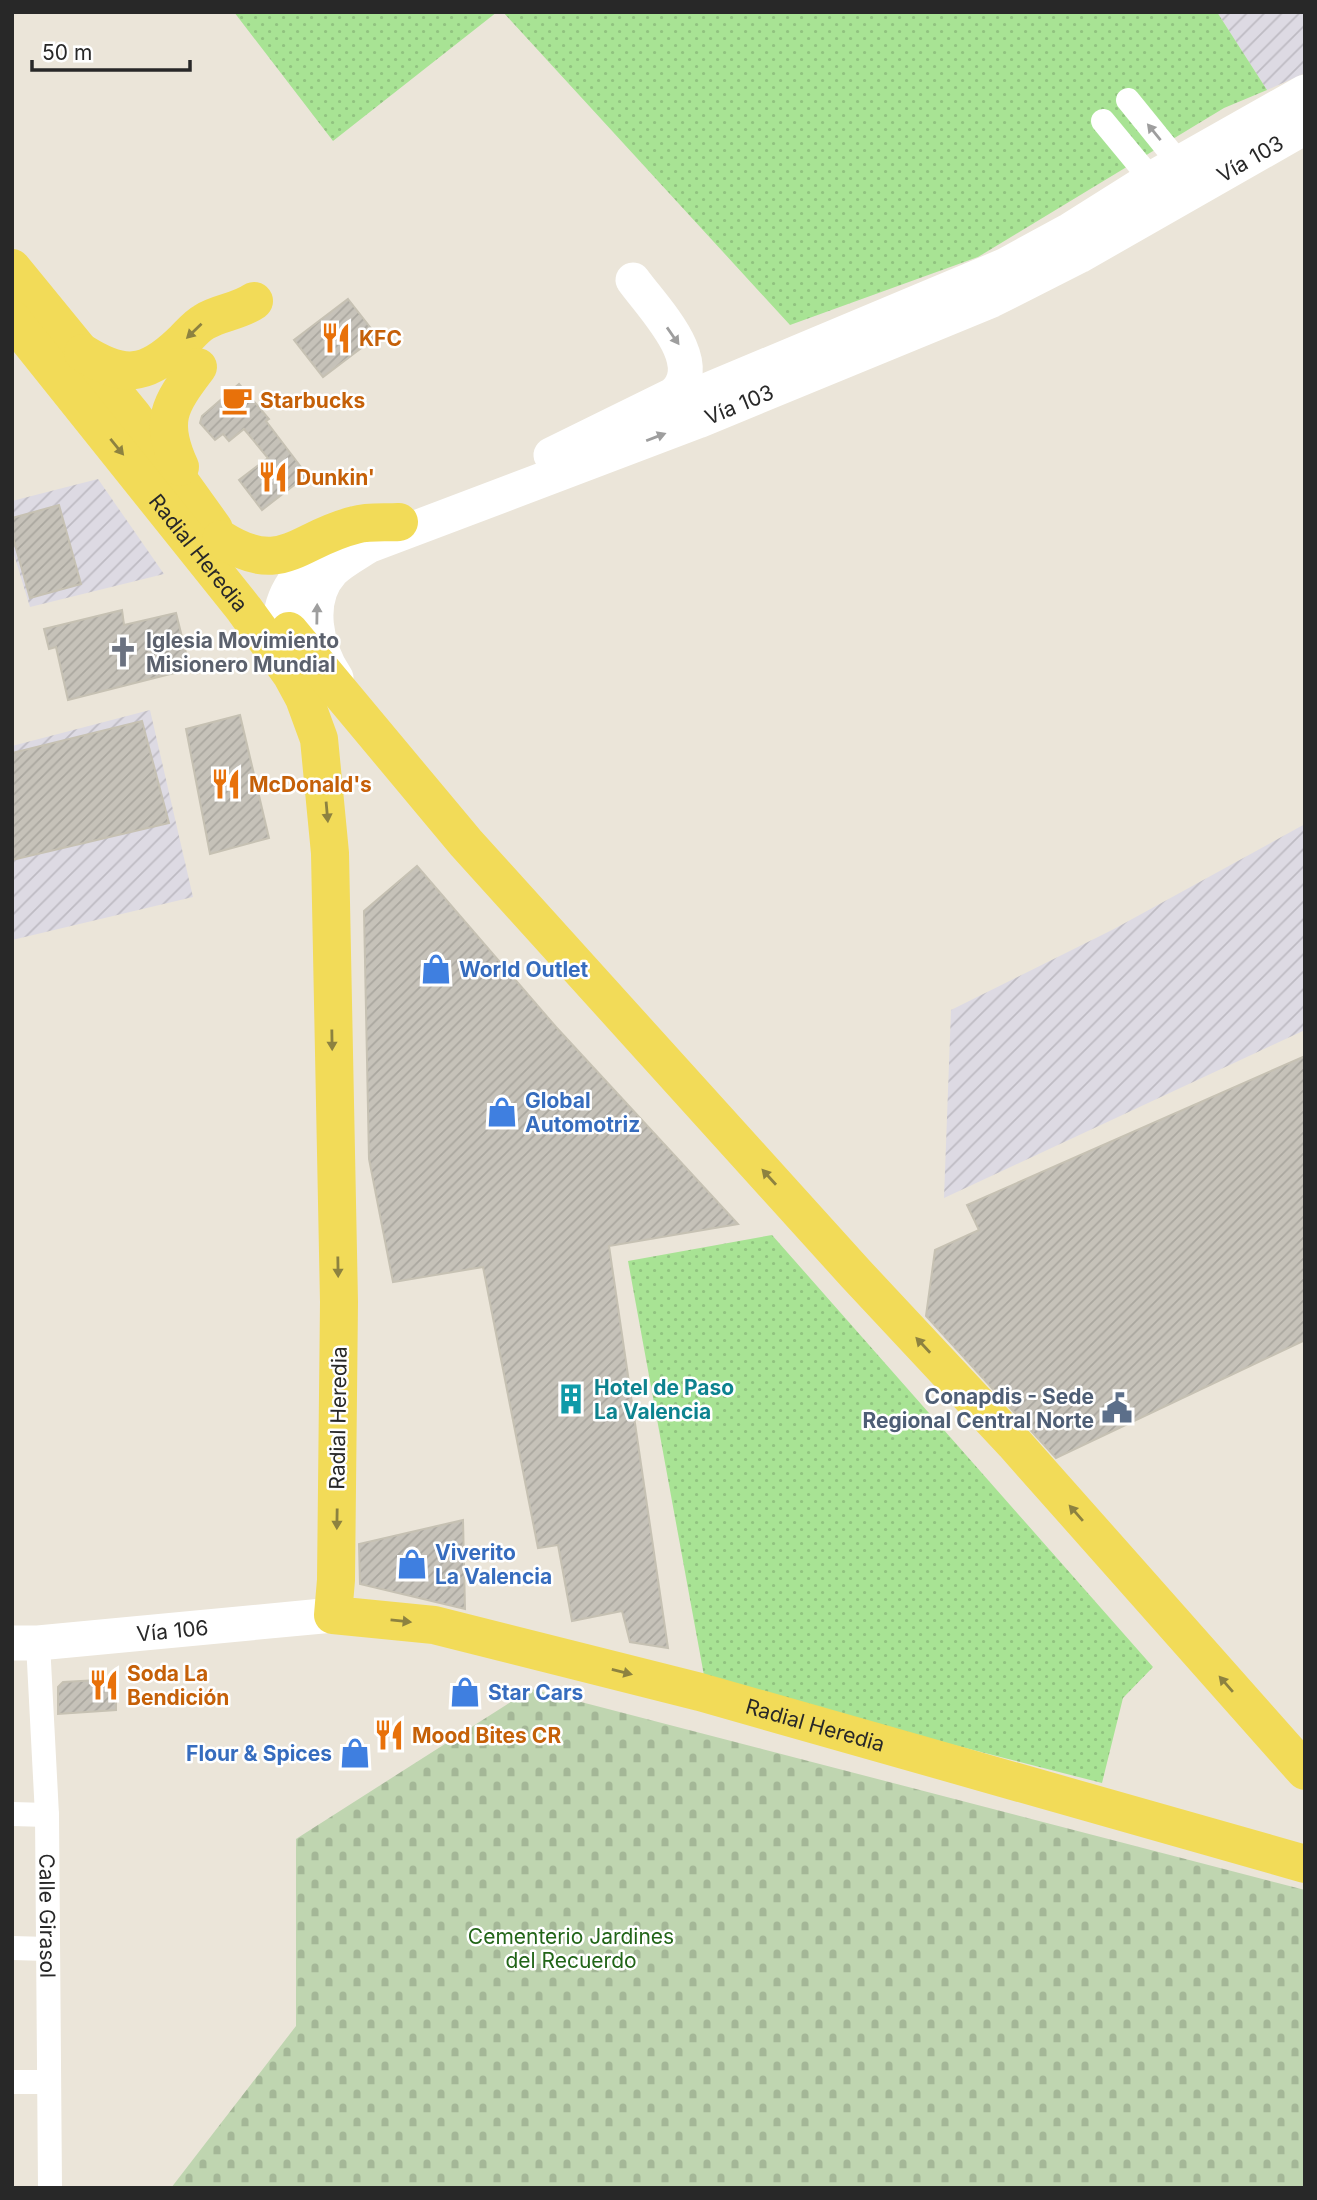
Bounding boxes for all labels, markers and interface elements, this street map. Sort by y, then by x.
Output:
scale bar [32,28,189,72]
text: 50 m [42,40,92,65]
one-way arrow [1146,123,1161,141]
street label: Vía 103 [1212,130,1287,187]
restaurant icon: KFC [319,321,353,355]
one-way arrow [186,322,203,338]
place label: KFC [359,326,402,351]
one-way arrow [666,327,680,345]
street label: Vía 103 [701,379,777,429]
cafe icon: Starbucks [220,383,254,417]
place label: Starbucks [260,388,365,413]
one-way arrow [646,431,667,442]
one-way arrow [110,438,125,456]
restaurant icon: Dunkin' [256,460,290,494]
place label: Dunkin' [296,465,375,490]
street label: Radial Heredia [144,489,253,616]
one-way arrow [311,603,323,625]
place label: Iglesia Movimiento Misionero Mundial [146,628,339,677]
church icon: Iglesia Movimiento Misionero Mundial [106,635,140,669]
restaurant icon: McDonald's [209,767,243,801]
place label: McDonald's [249,772,372,797]
one-way arrow [322,801,333,823]
shop icon: World Outlet [419,952,453,986]
place label: World Outlet [459,957,589,982]
one-way arrow [326,1029,338,1051]
place label: Global Automotriz [525,1088,640,1137]
shop icon: Global Automotriz [485,1095,519,1129]
one-way arrow [761,1169,777,1186]
one-way arrow [332,1256,343,1278]
one-way arrow [915,1337,931,1354]
street label: Radial Heredia [324,1346,352,1490]
place label: Hotel de Paso La Valencia [594,1375,734,1424]
building icon: Hotel de Paso La Valencia [554,1382,588,1416]
place label: Conapdis - Sede Regional Central Norte [862,1384,1094,1433]
public building icon: Conapdis - Sede Regional Central Norte [1100,1391,1134,1425]
one-way arrow [1068,1504,1084,1522]
one-way arrow [331,1508,343,1530]
place label: Viverito La Valencia [435,1540,552,1589]
shop icon: Viverito La Valencia [395,1547,429,1581]
street label: Vía 106 [135,1614,209,1646]
one-way arrow [390,1616,412,1627]
place label: Soda La Bendición [127,1661,229,1710]
one-way arrow [611,1667,633,1678]
restaurant icon: Soda La Bendición [87,1668,121,1702]
shop icon: Star Cars [448,1675,482,1709]
one-way arrow [1218,1675,1234,1693]
place label: Star Cars [488,1680,583,1705]
street label: Radial Heredia [743,1693,888,1756]
restaurant icon: Mood Bites CR [372,1718,406,1752]
place label: Mood Bites CR [412,1723,561,1748]
shop icon: Flour & Spices [338,1736,372,1770]
place label: Flour & Spices [186,1741,332,1766]
street label: Calle Girasol [35,1853,61,1978]
park label: Cementerio Jardines del Recuerdo [468,1924,674,1973]

